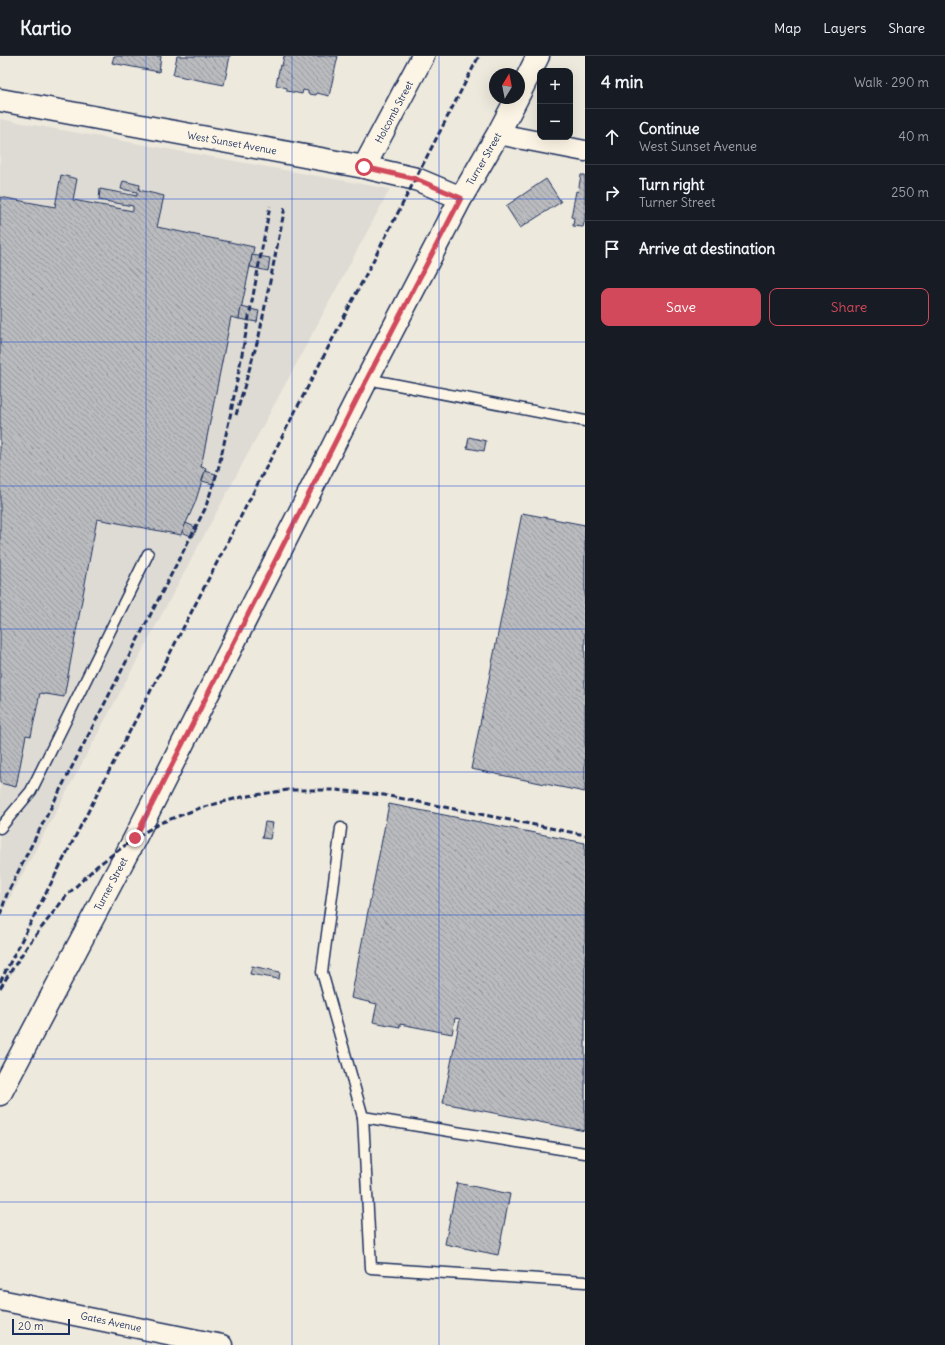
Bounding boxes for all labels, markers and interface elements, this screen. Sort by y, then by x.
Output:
text: Kartio [20,16,72,40]
text: Map [774,19,801,37]
text: Layers [823,19,866,37]
text: Share [888,19,925,37]
north arrow [489,68,525,104]
map controls [537,68,573,140]
button: + [537,68,573,104]
text: 4 min [601,71,643,93]
text: Walk · 290 m [854,74,929,91]
street label: Holcomb Street [372,78,416,146]
button: − [537,104,573,140]
text: Continue [639,119,700,138]
icon: ahead [601,126,623,148]
text: 40 m [898,128,929,145]
street label: West Sunset Avenue [186,129,278,157]
street label: Turner Street [464,130,505,188]
text: West Sunset Avenue [639,138,757,155]
route start [355,158,373,176]
text: Turn right [639,175,704,194]
icon: right [601,182,623,204]
text: 250 m [891,184,929,201]
text: Turner Street [639,194,715,211]
icon: arrive [601,238,623,260]
text: Arrive at destination [639,239,775,258]
button: Save [601,288,761,326]
button: Share [769,288,929,326]
route end [126,829,144,847]
street label: Turner Street [91,854,131,913]
street label: Gates Avenue [79,1309,143,1335]
scale bar [12,1317,70,1336]
text: 20 m [18,1319,44,1333]

